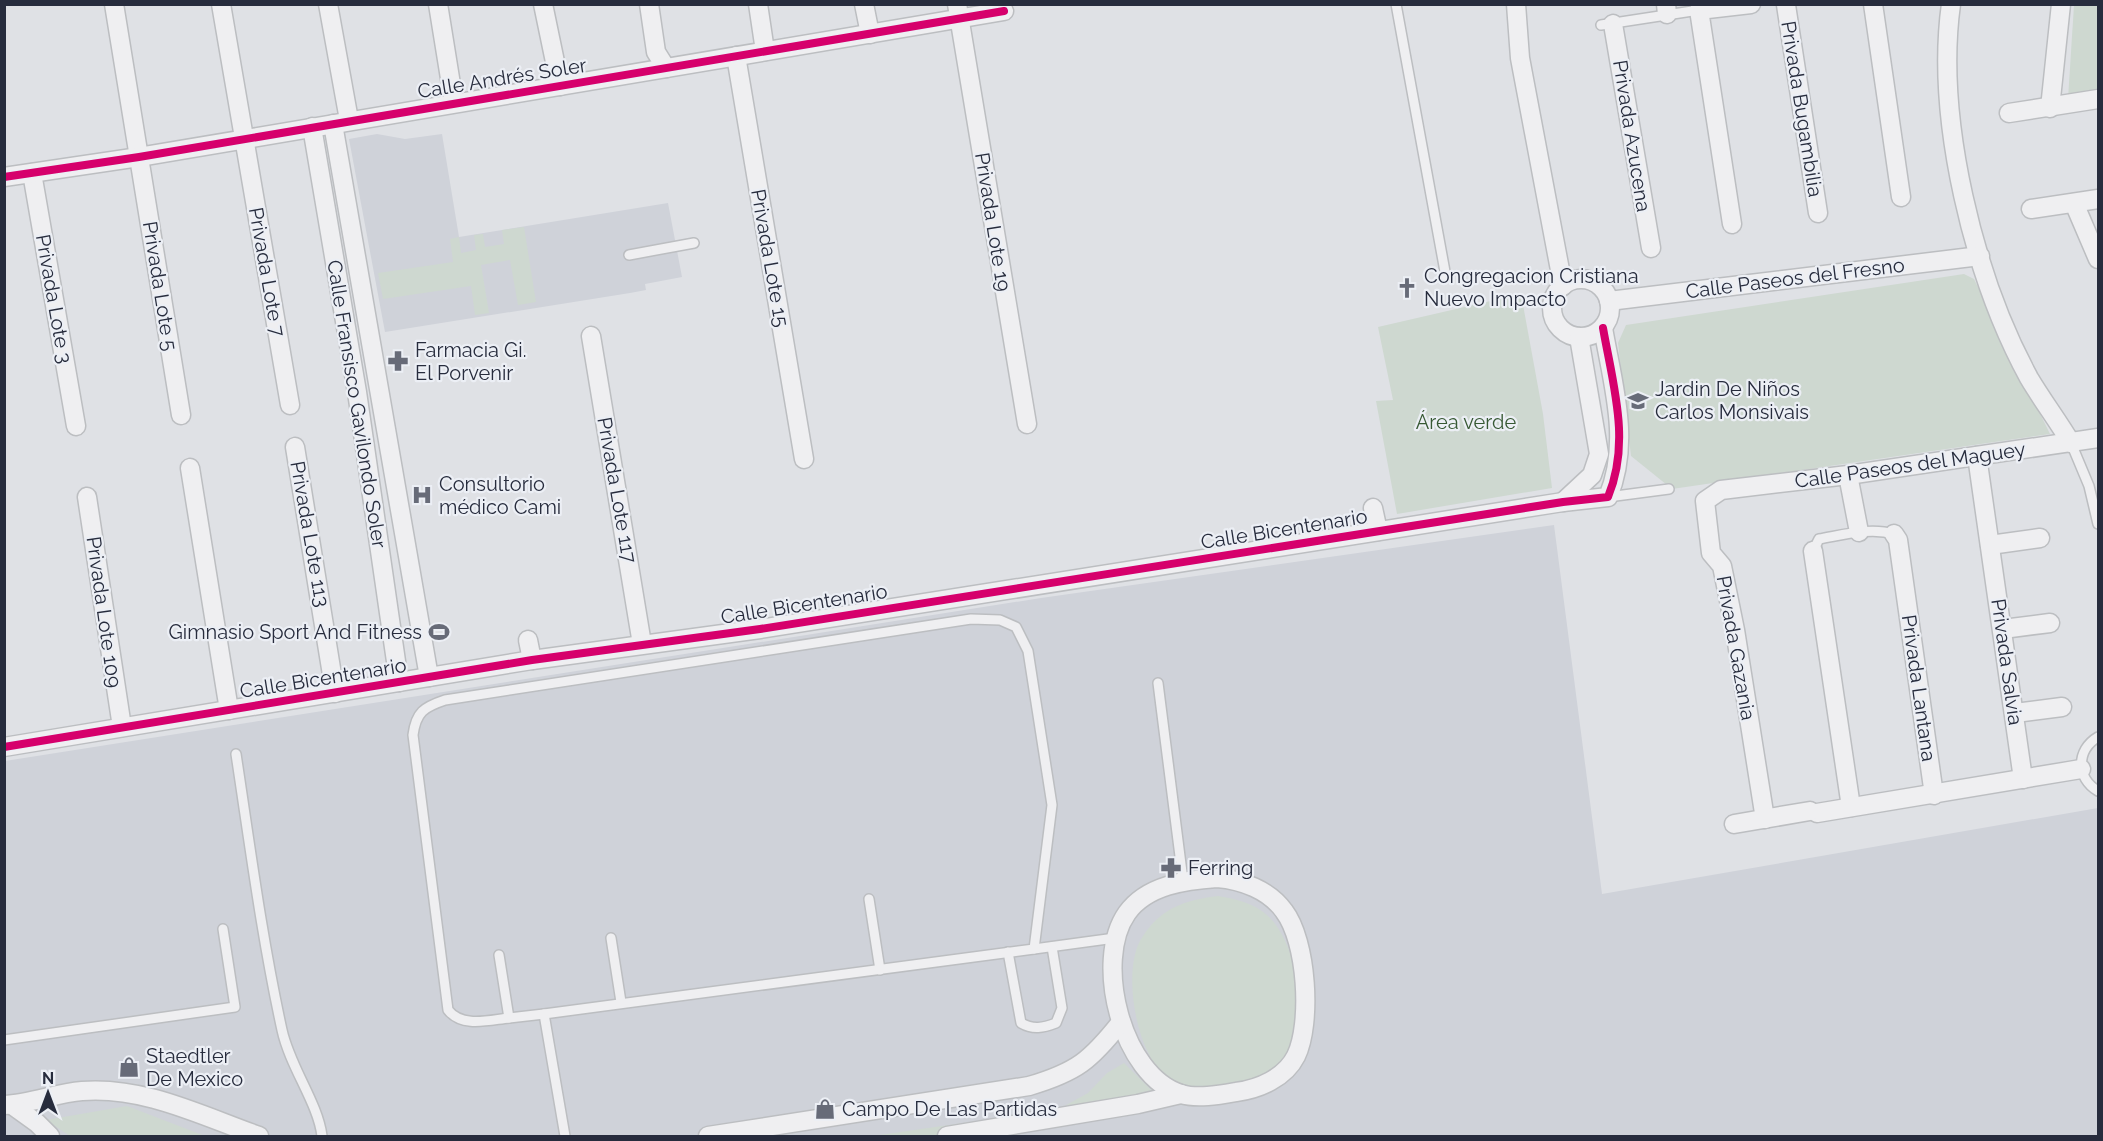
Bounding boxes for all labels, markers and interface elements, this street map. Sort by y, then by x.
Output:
street label: Privada Bugambilia [1776,19,1828,199]
street label: Calle Andrés Soler [416,53,588,103]
street label: Privada Azucena [1608,58,1656,214]
street label: Privada Lote 19 [970,151,1016,293]
street label: Privada Lote 15 [746,187,794,329]
street label: Privada Lote 7 [244,206,290,339]
street label: Privada Lote 5 [138,219,182,353]
street label: Privada Lote 3 [31,233,77,365]
street label: Calle Paseos del Fresno [1684,253,1906,303]
street label: Calle Fransisco Gavilondo Soler [322,258,392,550]
place label: Congregacion Cristiana Nuevo Impacto [1424,264,1639,311]
church icon: Congregacion Cristiana Nuevo Impacto [1395,276,1419,300]
place label: Farmacia Gi. El Porvenir [415,338,526,385]
pharmacy icon: Farmacia Gi. El Porvenir [386,349,410,373]
place label: Jardin De Niños Carlos Monsivais [1655,377,1809,424]
school or university icon: Jardin De Niños Carlos Monsivais [1626,389,1650,413]
park label: Área verde [1416,410,1516,434]
street label: Privada Lote 117 [592,415,642,565]
street label: Calle Paseos del Maguey [1793,437,2027,493]
street label: Privada Lote 113 [285,459,335,609]
place label: Consultorio médico Cami [439,472,561,519]
hospital icon: Consultorio médico Cami [410,483,434,507]
street label: Calle Bicentenario [1199,504,1369,554]
street label: Privada Lote 109 [81,535,127,689]
street label: Privada Gazania [1711,574,1761,722]
street label: Calle Bicentenario [719,579,889,629]
street label: Privada Salvia [1986,597,2028,727]
street label: Privada Lantana [1897,613,1941,763]
place label: Gimnasio Sport And Fitness [169,620,422,644]
sports icon: Gimnasio Sport And Fitness [427,620,451,644]
street label: Calle Bicentenario [238,653,408,703]
pharmacy icon: Ferring [1159,856,1183,880]
place label: Ferring [1188,856,1253,880]
place label: Staedtler De Mexico [146,1044,243,1091]
shop icon: Staedtler De Mexico [117,1055,141,1079]
north arrow [18,1063,78,1123]
text: N [42,1069,54,1088]
shop icon: Campo De Las Partidas [813,1097,837,1121]
place label: Campo De Las Partidas [842,1097,1057,1121]

